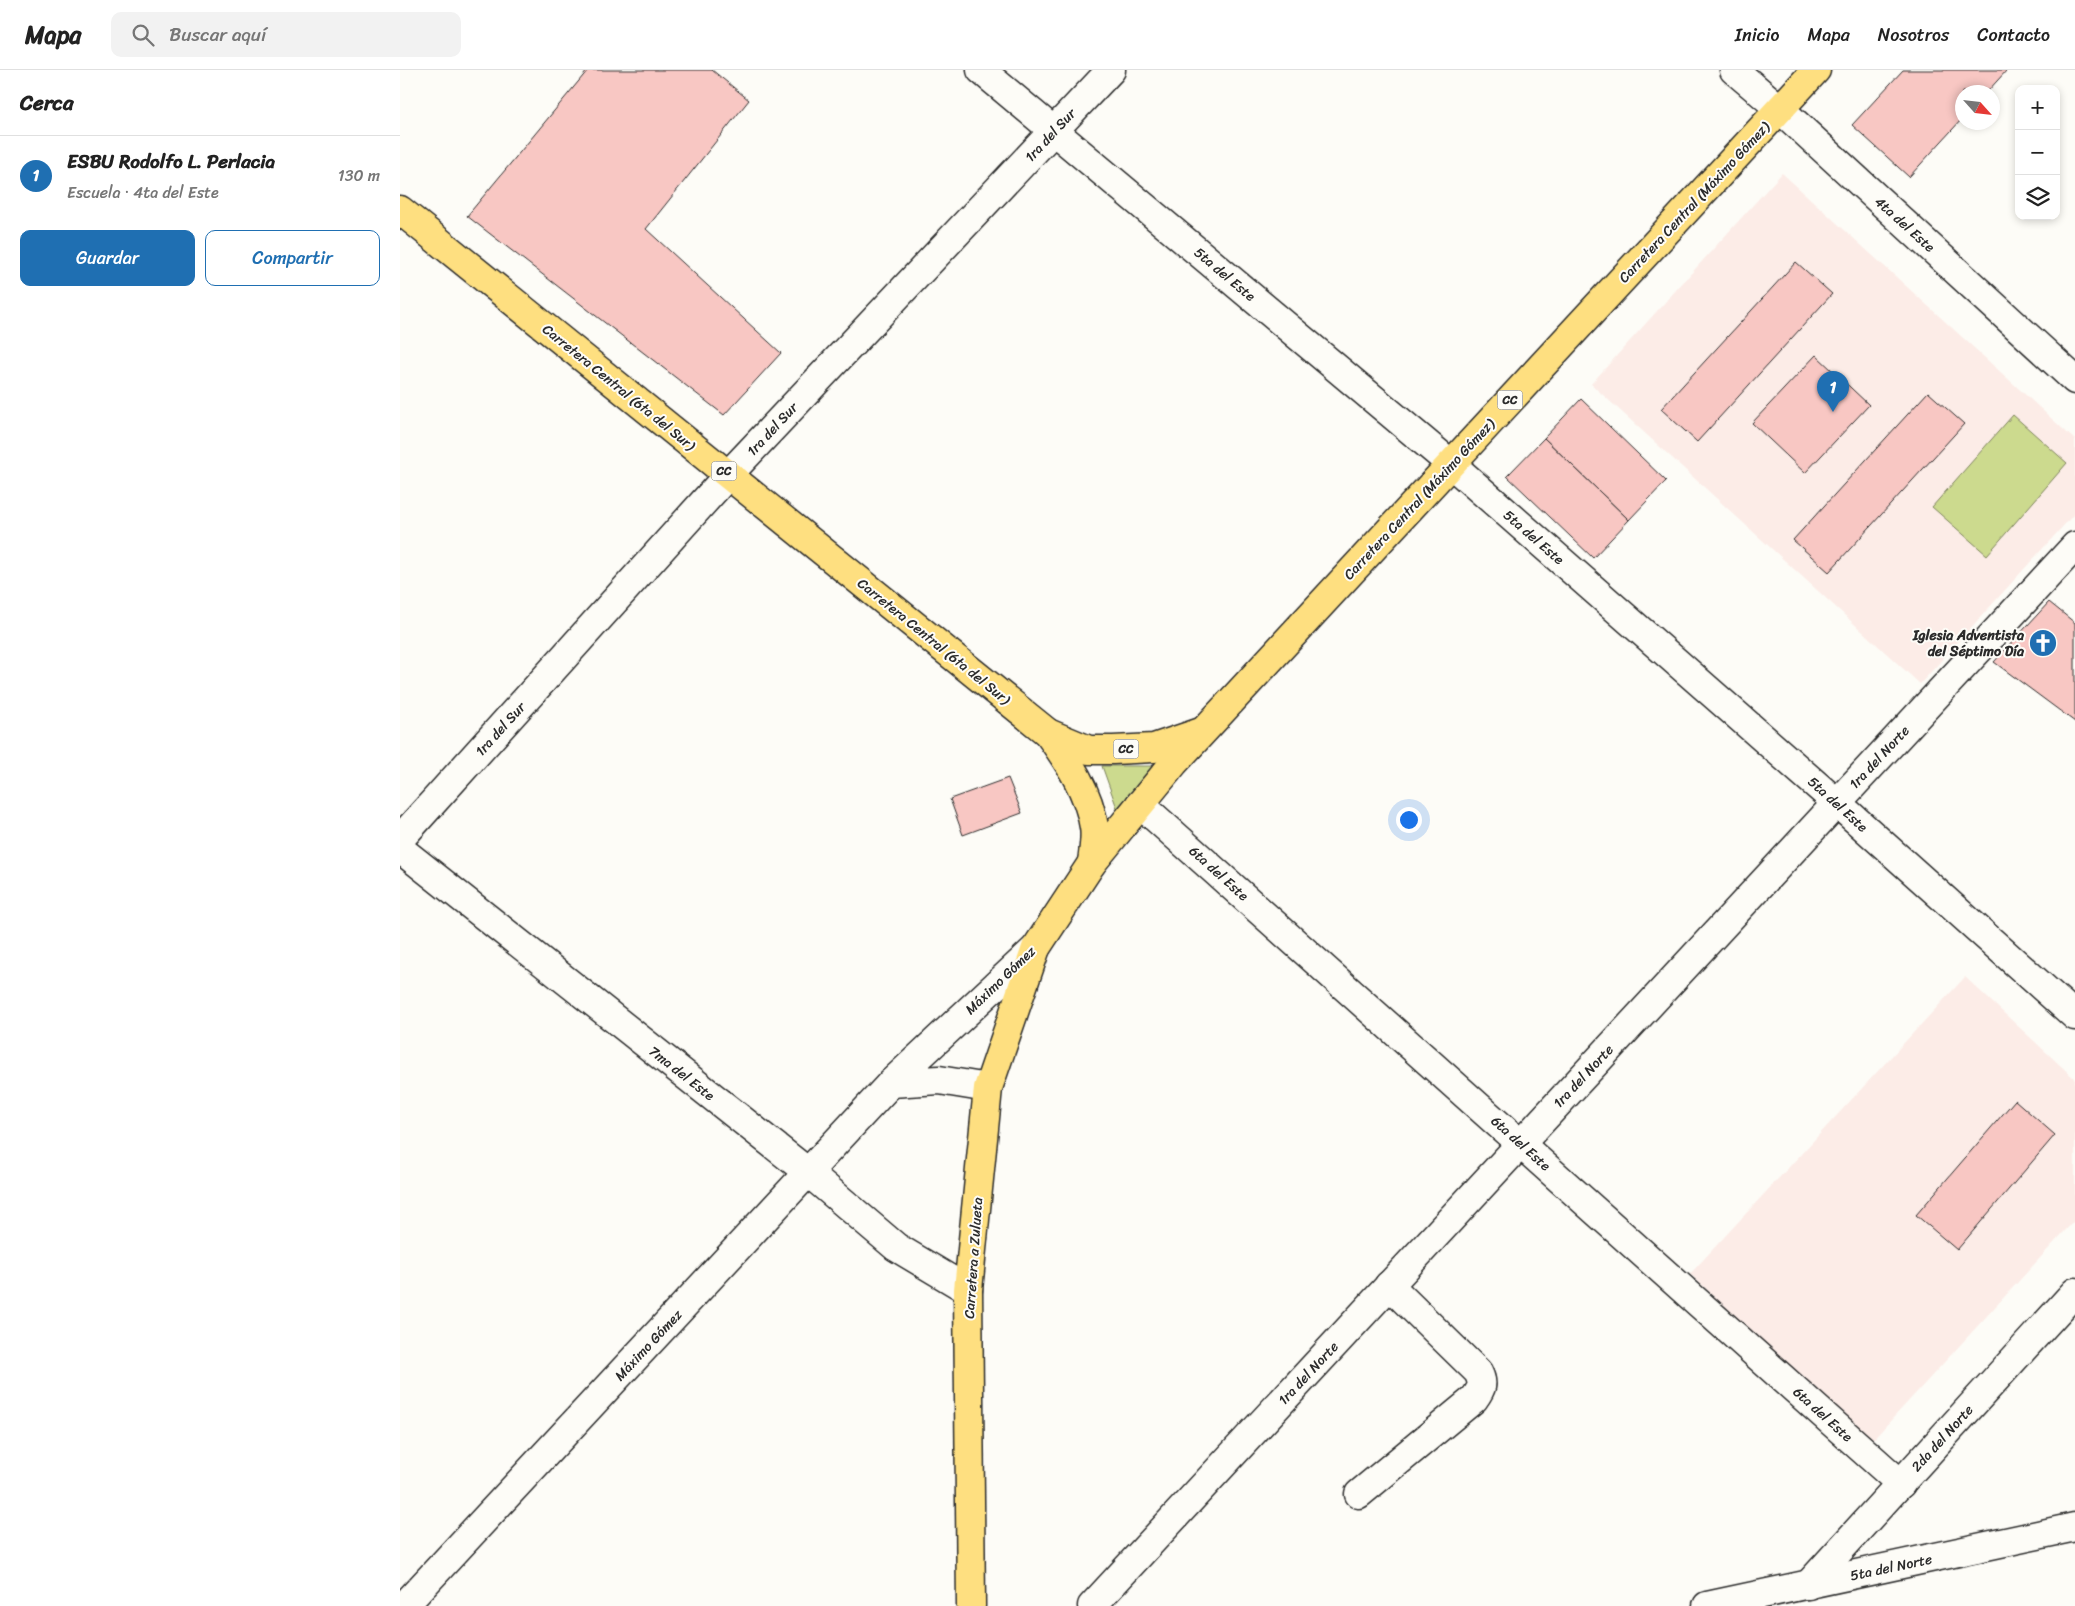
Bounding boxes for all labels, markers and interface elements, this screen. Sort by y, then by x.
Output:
search box [111,12,461,57]
text: Mapa [25,14,81,56]
text: Buscar aquí [169,18,266,51]
text: Inicio [1735,19,1780,51]
text: Mapa [1808,19,1850,51]
text: Nosotros [1878,19,1949,51]
text: Contacto [1977,19,2050,51]
icon: search [129,21,157,49]
text: Cerca [20,84,74,122]
north arrow [1955,85,2000,130]
map controls [2015,85,2060,220]
button: + [2015,85,2060,130]
street label: 1ra del Sur [1018,102,1083,168]
street label: Carretera Central (Máximo Gómez) [1612,115,1777,289]
button: − [2015,130,2060,175]
text: ESBU Rodolfo L. Perlacia [67,145,275,178]
text: 1 [33,161,39,190]
text: 130 m [338,161,380,190]
button: layers [2015,175,2060,220]
text: Escuela · 4ta del Este [67,178,219,207]
street label: 4ta del Este [1868,190,1941,259]
button: Guardar [20,230,195,286]
button: Compartir [205,230,380,286]
street label: 5ta del Este [1188,241,1261,308]
street label: Carretera Central (6ta del Sur) [537,318,702,458]
pin: 1 [1817,371,1849,412]
road number: CC [1498,390,1522,410]
street label: 1ra del Sur [740,396,805,462]
street label: Carretera Central (Máximo Gómez) [1337,412,1502,586]
road number: CC [712,462,736,481]
street label: 5ta del Este [1497,503,1570,571]
street label: Carretera Central (6ta del Sur) [852,572,1017,712]
place label: Iglesia Adventista del Séptimo Día [1912,623,2025,664]
church icon: Iglesia Adventista del Séptimo Día [2028,628,2058,658]
street label: 1ra del Sur [469,695,533,762]
street label: 1ra del Norte [1843,719,1916,795]
road number: CC [1114,740,1138,759]
street label: 5ta del Este [1802,770,1874,839]
your location [1396,807,1422,833]
street label: 6ta del Este [1183,839,1255,908]
street label: Máximo Gómez [959,940,1042,1021]
street label: 1ra del Norte [1547,1038,1620,1114]
street label: 7ma del Este [643,1039,721,1108]
street label: 6ta del Este [1485,1109,1557,1178]
street label: Carretera a Zulueta [957,1197,990,1320]
street label: Máximo Gómez [608,1303,689,1387]
street label: 1ra del Norte [1272,1335,1345,1411]
street label: 6ta del Este [1787,1380,1859,1449]
street label: 2da del Norte [1905,1399,1980,1478]
street label: 5ta del Norte [1848,1547,1934,1588]

